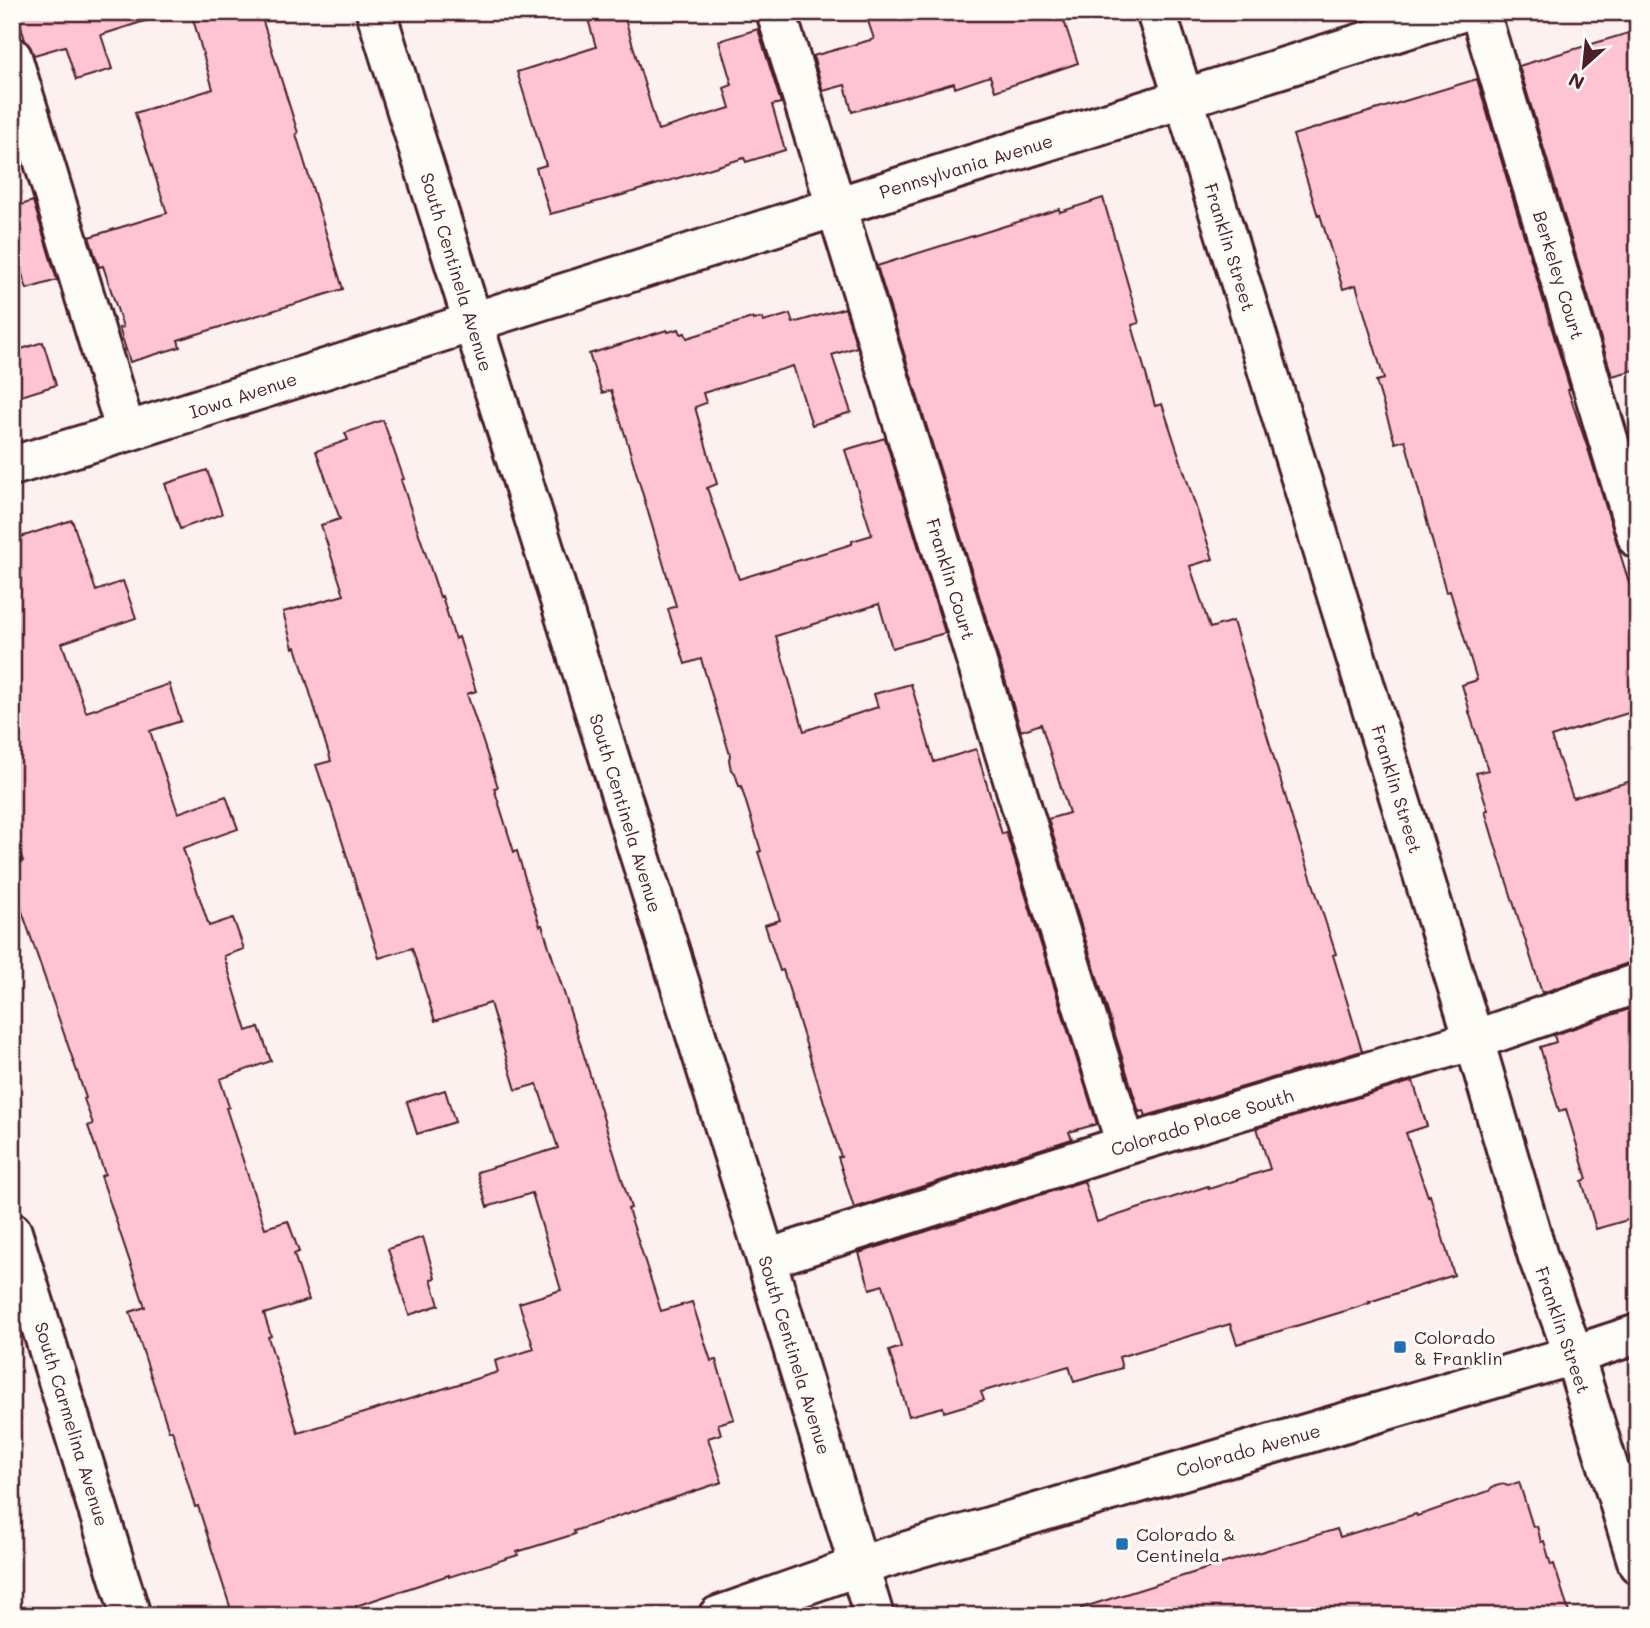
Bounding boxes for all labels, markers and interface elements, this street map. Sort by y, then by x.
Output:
north arrow [1548,32,1618,102]
text: N [1564,67,1588,96]
street label: Pennsylvania Avenue [876,128,1056,204]
street label: South Centinela Avenue [415,170,499,374]
street label: Franklin Street [1199,180,1261,314]
street label: Berkeley Court [1528,208,1590,342]
street label: Iowa Avenue [186,366,300,424]
street label: Franklin Court [921,515,981,643]
street label: South Centinela Avenue [584,711,668,915]
street label: Franklin Street [1366,722,1428,856]
street label: Colorado Place South [1108,1083,1296,1161]
street label: South Centinela Avenue [753,1253,837,1457]
street label: Franklin Street [1530,1263,1596,1397]
street label: South Carmelina Avenue [29,1319,115,1529]
place label: Colorado & Franklin [1414,1325,1503,1370]
marker: Colorado & Franklin [1392,1339,1408,1355]
street label: Colorado Avenue [1173,1418,1323,1482]
place label: Colorado & Centinela [1136,1522,1236,1567]
marker: Colorado & Centinela [1114,1536,1130,1552]

